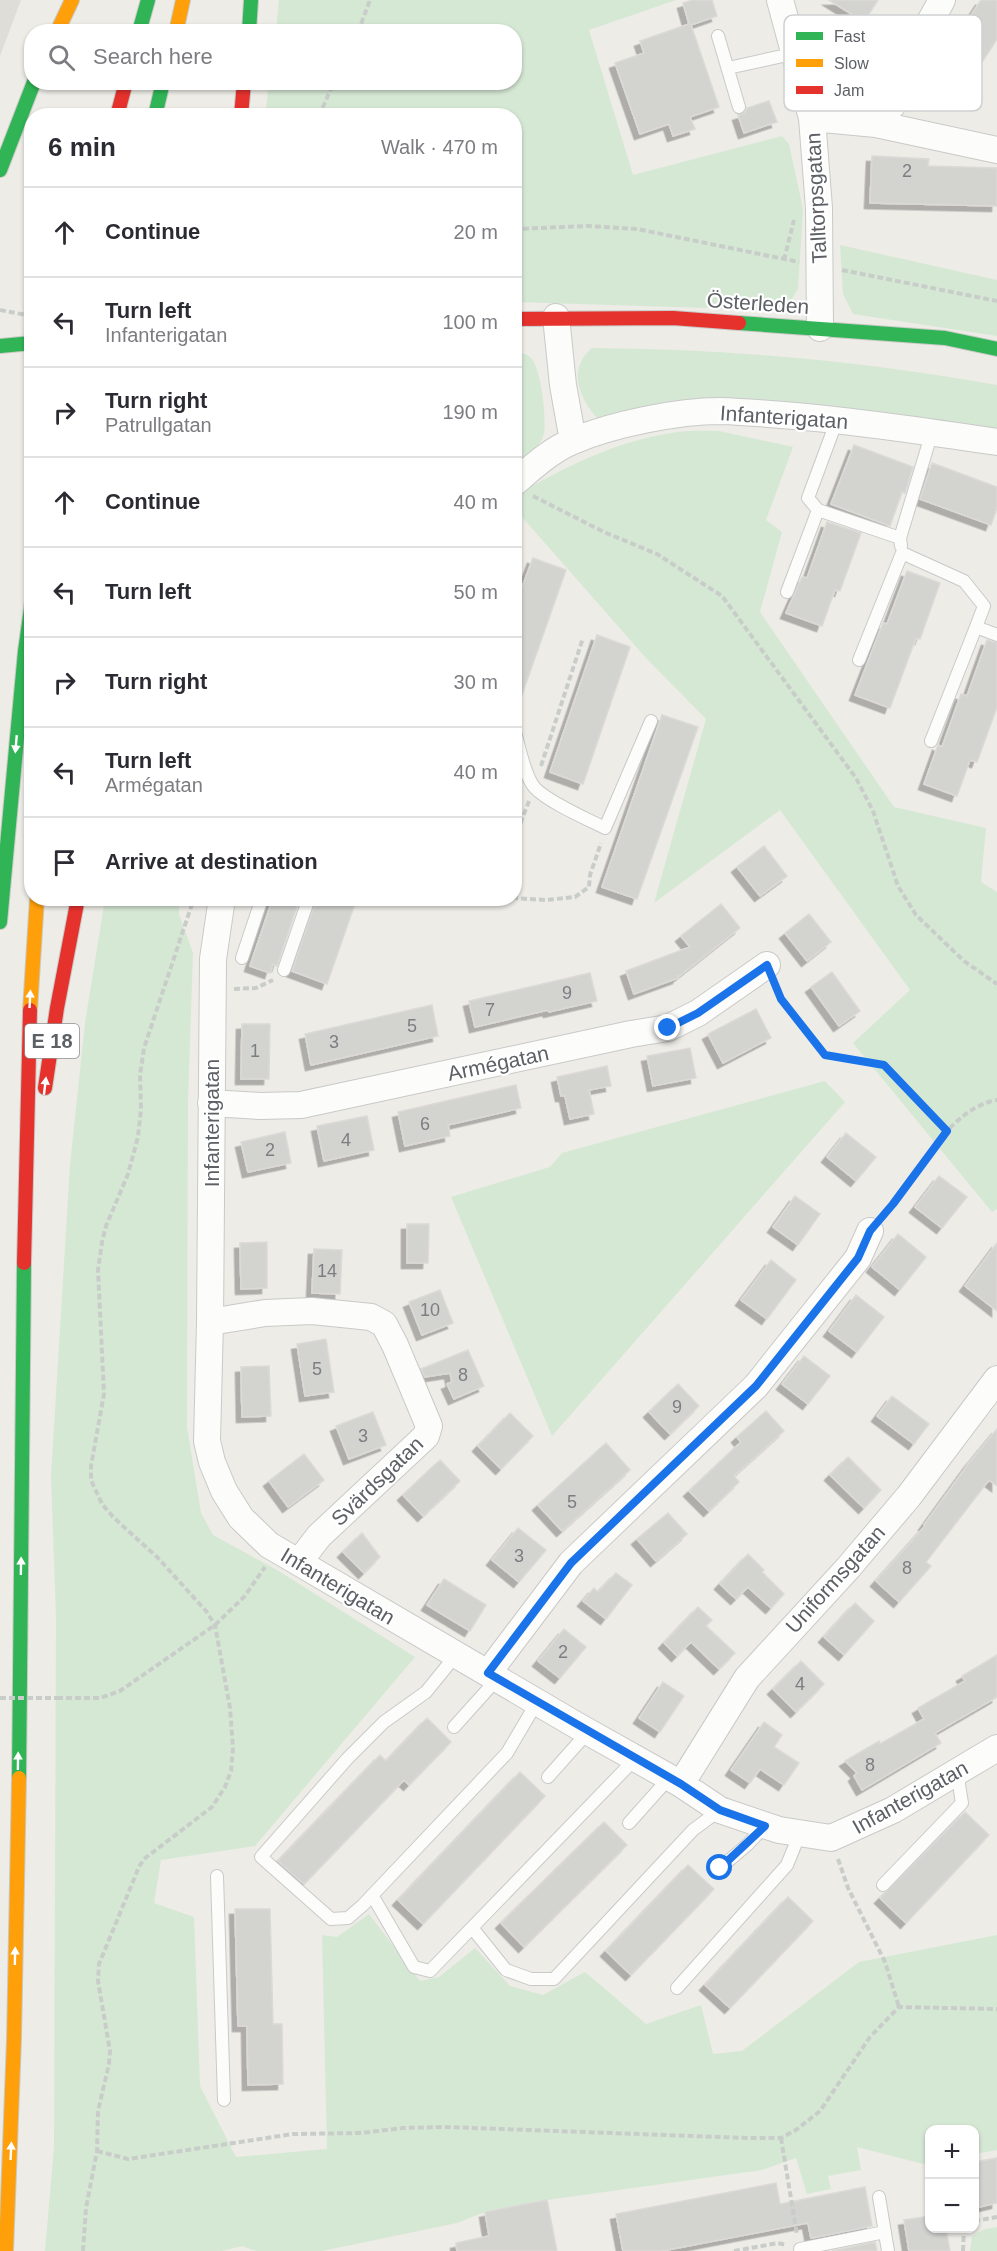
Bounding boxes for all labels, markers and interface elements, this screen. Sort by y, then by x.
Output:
legend [784,15,982,111]
search box [24,24,522,90]
text: Fast [834,28,866,45]
icon: search [45,41,78,74]
text: Search here [93,44,213,69]
text: Slow [834,55,869,72]
text: Jam [834,82,864,99]
text: 6 min [48,132,116,162]
street label: Talltorpsgatan [801,132,831,264]
text: Walk · 470 m [381,136,498,158]
house number: 2 [902,161,912,181]
icon: ahead [48,216,81,249]
text: Continue [105,219,200,244]
text: 20 m [454,221,498,243]
street label: Österleden [706,288,810,318]
text: Turn left [105,298,191,323]
icon: left [48,306,81,339]
text: 100 m [442,311,498,333]
text: Infanterigatan [105,324,227,346]
text: Turn right [105,388,207,413]
icon: right [48,396,81,429]
text: 190 m [442,401,498,423]
street label: Infanterigatan [719,401,849,433]
text: Patrullgatan [105,414,212,436]
icon: ahead [48,486,81,519]
text: Continue [105,489,200,514]
text: 40 m [454,491,498,513]
icon: left [48,576,81,609]
text: Turn left [105,579,191,604]
text: 50 m [454,581,498,603]
icon: right [48,666,81,699]
text: Turn right [105,669,207,694]
text: 30 m [454,671,498,693]
one-way arrow [11,734,21,753]
text: Turn left [105,748,191,773]
icon: left [48,756,81,789]
text: 40 m [454,761,498,783]
text: Armégatan [105,774,203,796]
icon: arrive [48,846,81,879]
text: Arrive at destination [105,849,318,874]
house number: 9 [562,983,572,1003]
one-way arrow [25,989,34,1008]
house number: 7 [485,1000,495,1020]
route end [654,1014,680,1040]
house number: 5 [407,1016,417,1036]
road number: E 18 [25,1024,79,1058]
house number: 3 [329,1032,339,1052]
house number: 1 [250,1041,260,1061]
street label: Armégatan [445,1041,551,1085]
street label: Infanterigatan [200,1059,223,1187]
one-way arrow [41,1076,50,1095]
house number: 6 [420,1114,430,1134]
house number: 4 [341,1130,351,1150]
house number: 2 [265,1140,275,1160]
house number: 14 [317,1261,337,1281]
house number: 10 [420,1300,440,1320]
house number: 5 [312,1359,322,1379]
house number: 8 [458,1365,468,1385]
house number: 9 [672,1397,682,1417]
house number: 3 [358,1426,368,1446]
street label: Svärdsgatan [327,1432,427,1530]
house number: 5 [567,1492,577,1512]
street label: Uniformsgatan [781,1521,889,1637]
street label: Infanterigatan [277,1543,399,1629]
house number: 3 [514,1546,524,1566]
one-way arrow [16,1556,26,1575]
house number: 8 [902,1558,912,1578]
house number: 2 [558,1642,568,1662]
house number: 4 [795,1674,805,1694]
one-way arrow [14,1751,23,1770]
house number: 8 [865,1755,875,1775]
street label: Infanterigatan [848,1756,972,1838]
route start [706,1854,732,1880]
one-way arrow [10,1946,20,1965]
map controls [925,2125,979,2233]
button: + [925,2125,979,2179]
one-way arrow [7,2141,16,2160]
button: − [925,2179,979,2233]

